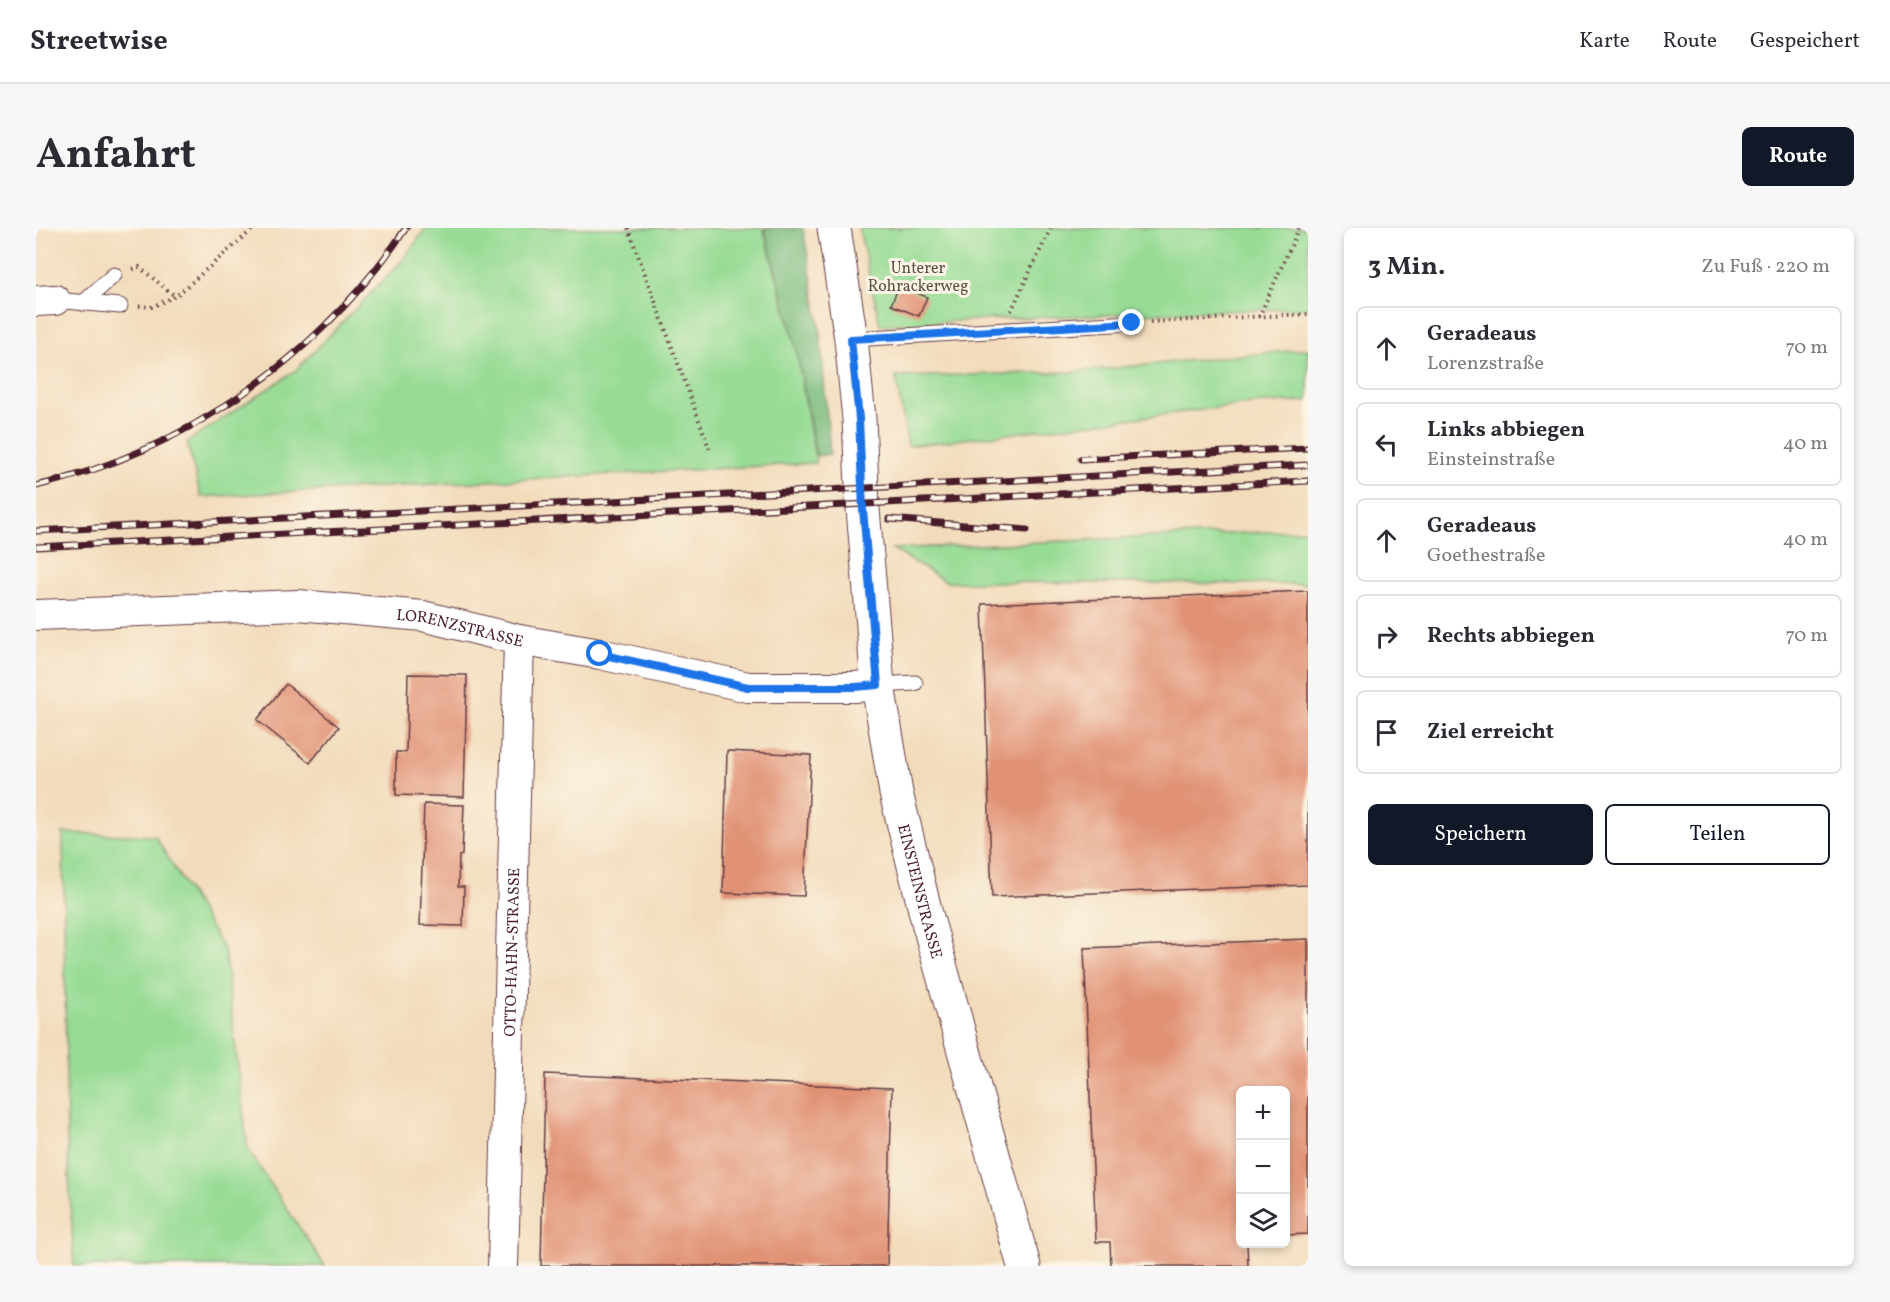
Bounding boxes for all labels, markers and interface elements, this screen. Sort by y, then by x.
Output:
text: Streetwise [30,22,168,61]
text: Karte [1579,27,1630,56]
text: Route [1663,27,1717,56]
text: Gespeichert [1750,27,1860,56]
text: Anfahrt [36,127,196,186]
button: Route [1742,127,1854,186]
text: 3 Min. [1368,249,1445,285]
text: Zu Fuß · 220 m [1701,253,1830,281]
park label: Unterer Rohrackerweg [868,258,968,298]
route end [1118,309,1144,335]
text: Geradeaus [1427,319,1537,350]
icon: ahead [1370,332,1403,365]
text: 70 m [1785,334,1828,362]
text: Lorenzstraße [1427,350,1544,378]
text: Links abbiegen [1427,415,1585,446]
icon: left [1370,428,1403,461]
text: 40 m [1783,430,1828,458]
text: Einsteinstraße [1427,446,1555,474]
text: Geradeaus [1427,511,1537,542]
icon: ahead [1370,524,1403,557]
text: 40 m [1783,526,1828,554]
text: Goethestraße [1427,542,1546,570]
street label: LORENZSTRASSE [395,605,525,654]
icon: right [1370,620,1403,653]
text: Rechts abbiegen [1427,621,1595,652]
text: 70 m [1785,622,1828,650]
route start [586,640,612,666]
icon: arrive [1370,716,1403,749]
text: Ziel erreicht [1427,717,1554,748]
button: Speichern [1368,804,1593,865]
button: Teilen [1605,804,1830,865]
street label: EINSTEINSTRASSE [891,822,947,961]
street label: OTTO-HAHN-STRASSE [500,868,526,1037]
map controls [1236,1086,1290,1248]
button: + [1236,1086,1290,1140]
button: − [1236,1140,1290,1194]
button: layers [1236,1194,1290,1248]

